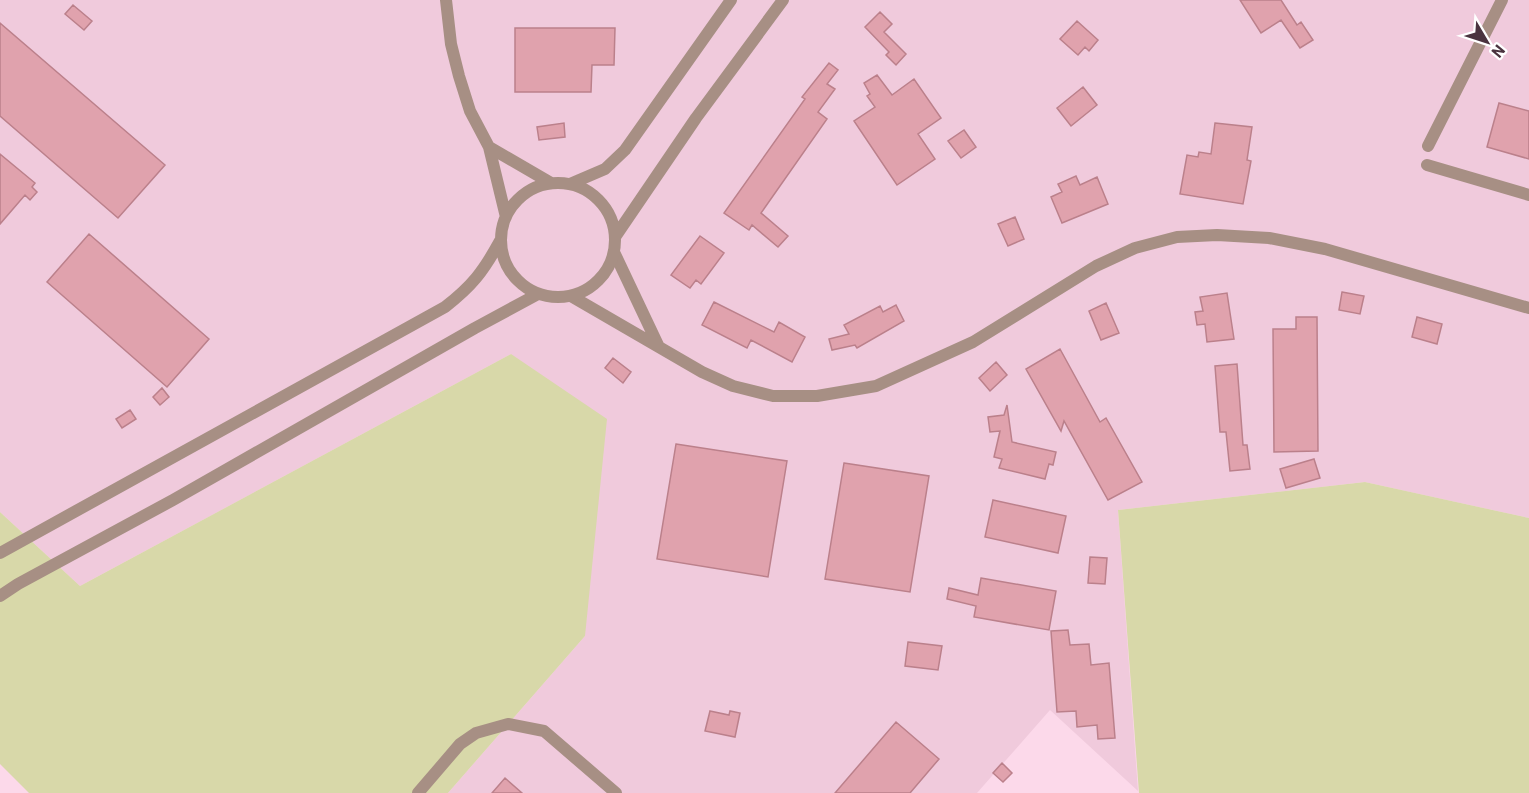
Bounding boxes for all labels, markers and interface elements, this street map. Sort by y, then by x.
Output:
north arrow [1457,12,1517,72]
text: N [1488,42,1510,62]

